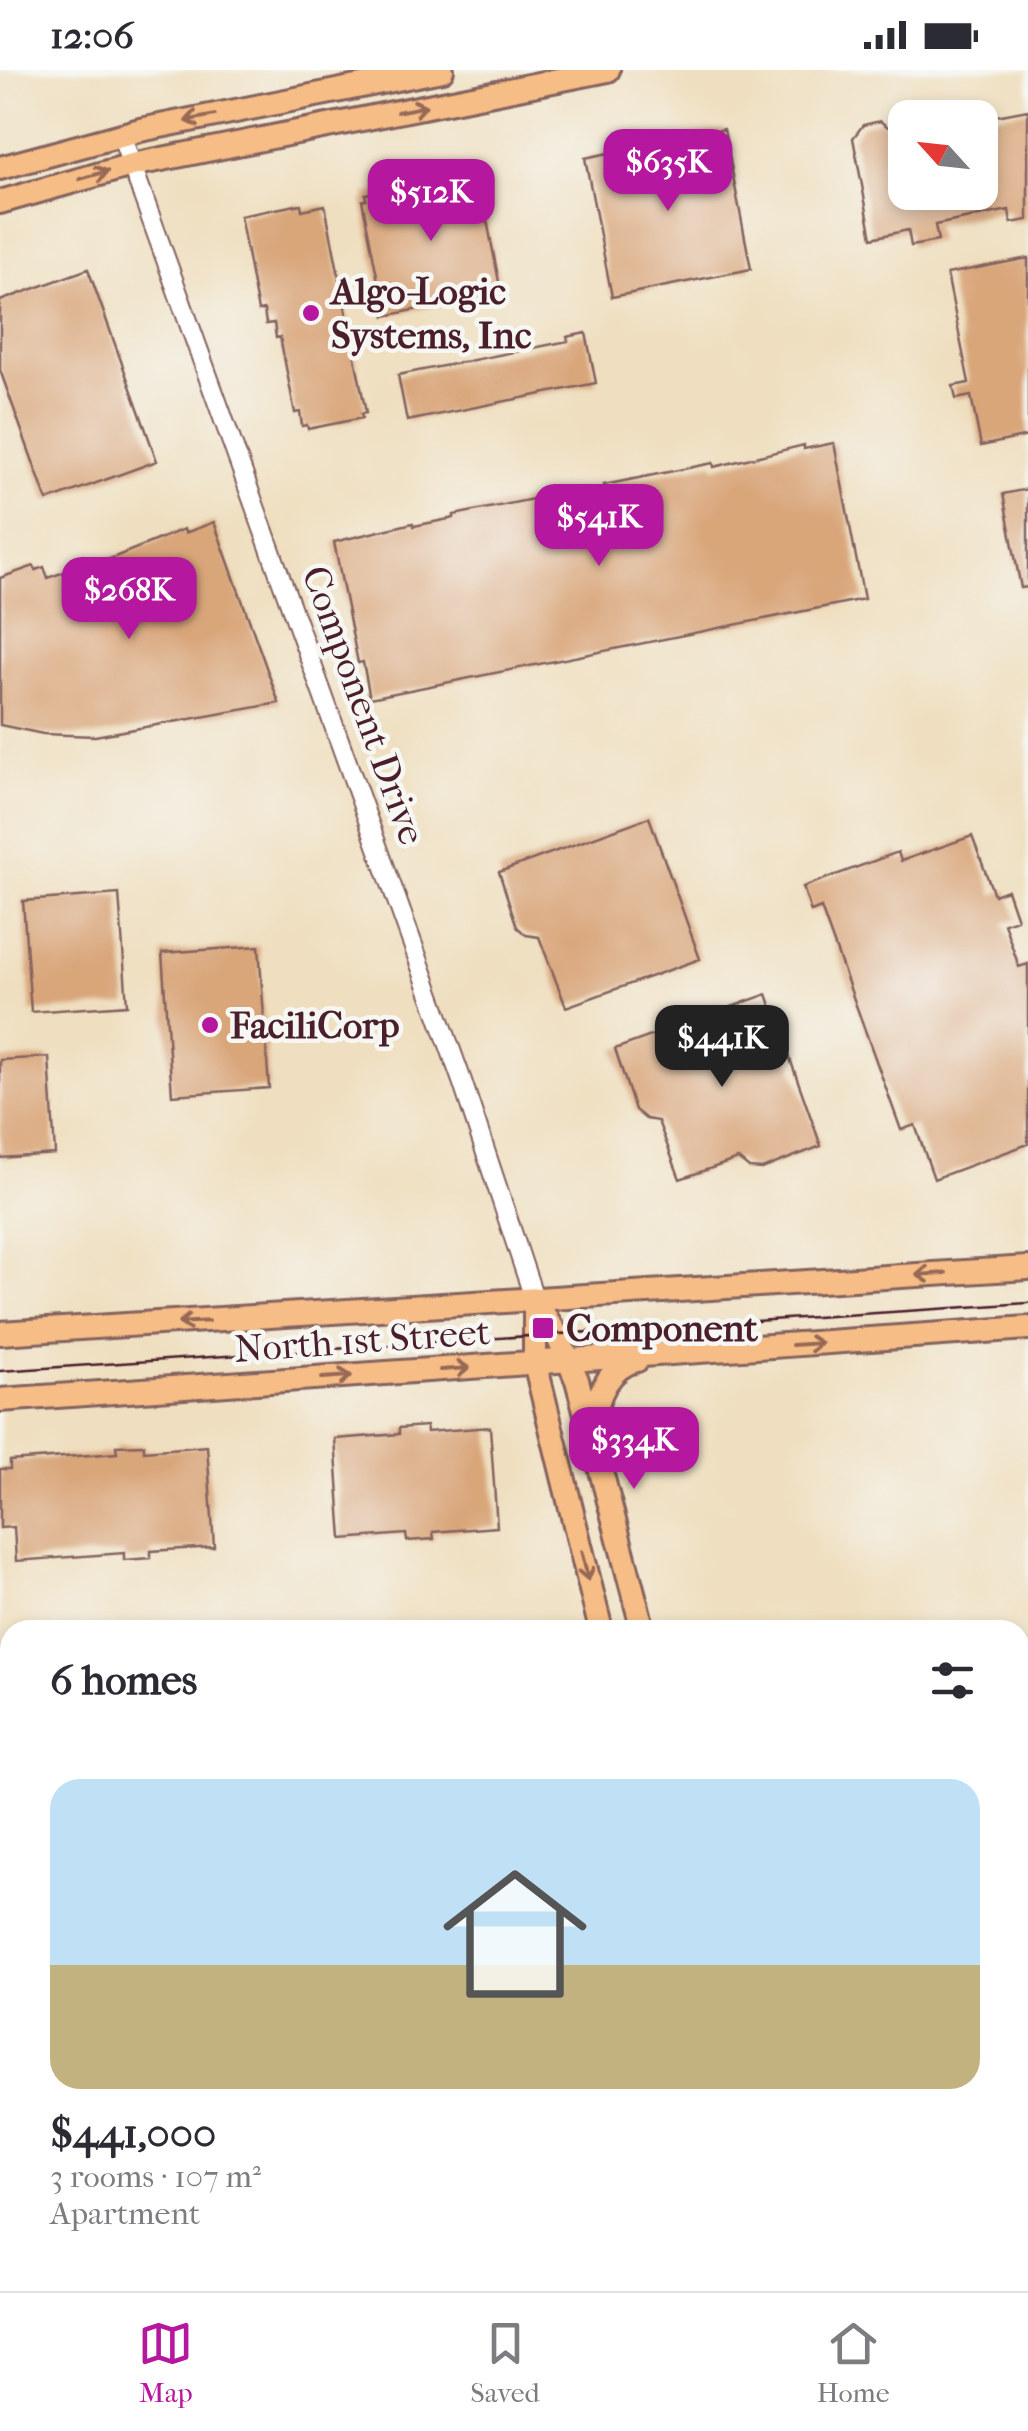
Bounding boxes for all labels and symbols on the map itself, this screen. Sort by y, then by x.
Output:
one-way arrow [395,98,427,117]
north arrow [888,100,998,210]
one-way arrow [185,109,217,128]
pin: $635K [598,129,738,214]
pin: $512K [361,159,501,244]
one-way arrow [78,165,109,183]
place label: Algo-Logic Systems, Inc [329,269,532,358]
marker: Algo-Logic Systems, Inc [300,302,322,324]
pin: $541K [529,484,669,569]
pin: $268K [59,557,199,642]
street label: Component Drive [292,560,435,850]
place label: FaciliCorp [230,1003,400,1048]
pin: $441K [652,1005,792,1090]
marker: FaciliCorp [199,1014,221,1036]
one-way arrow [915,1265,947,1284]
place label: Component [566,1306,758,1351]
street label: North 1st Street [233,1309,492,1372]
one-way arrow [178,1313,210,1332]
marker: Component [530,1315,556,1341]
one-way arrow [791,1334,823,1353]
one-way arrow [438,1359,471,1378]
one-way arrow [321,1367,353,1386]
pin: $334K [564,1407,704,1492]
one-way arrow [577,1549,595,1581]

